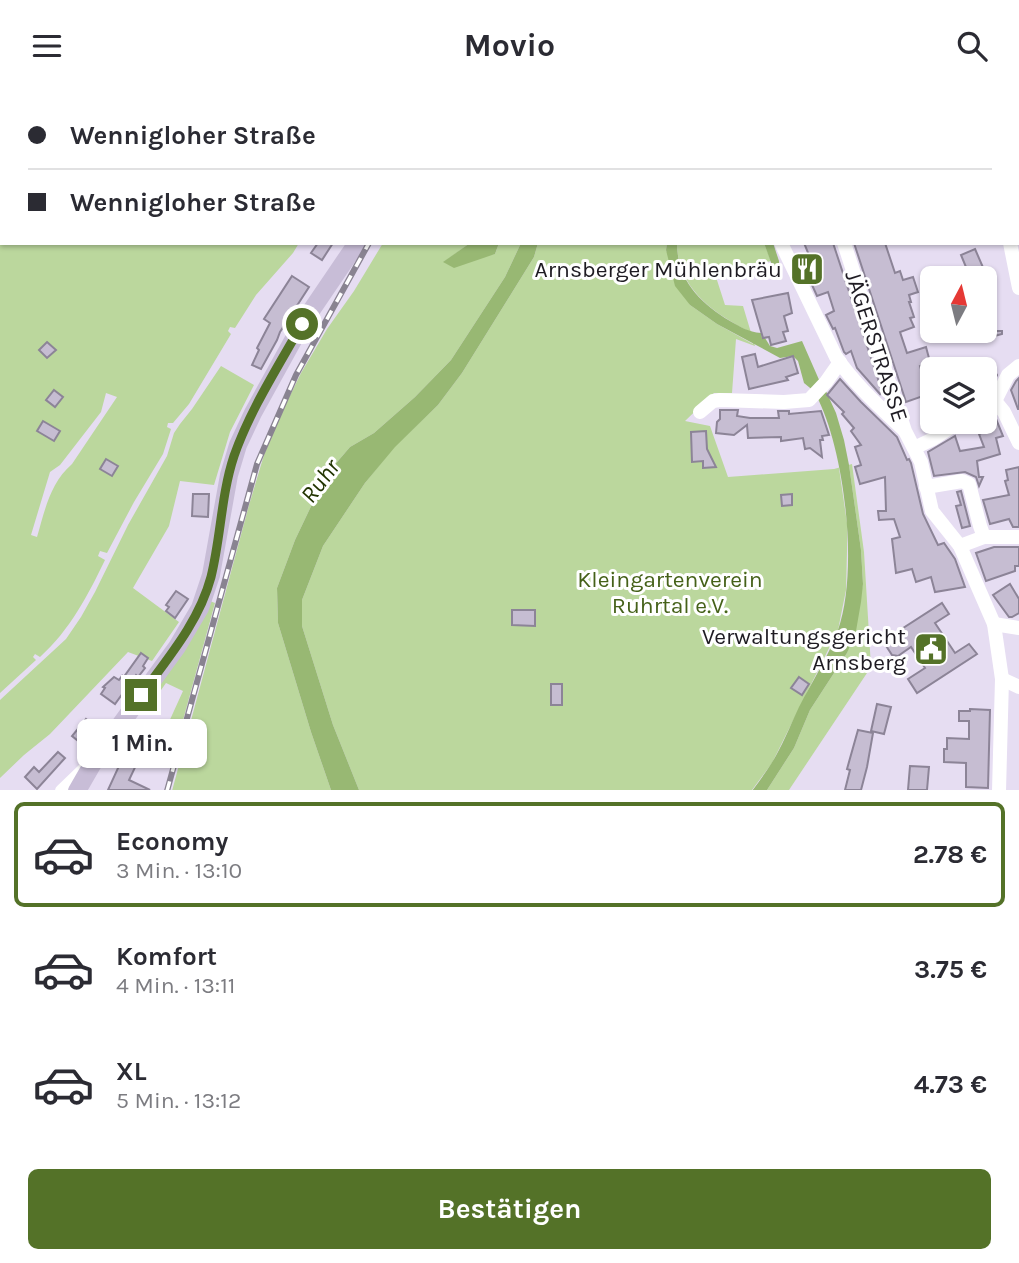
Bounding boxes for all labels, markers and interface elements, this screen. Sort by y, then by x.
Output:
icon: menu [28,27,66,65]
text: Movio [464,27,555,64]
icon: search [953,27,991,65]
text: Wennigloher Straße [70,120,316,151]
text: Wennigloher Straße [70,187,316,218]
restaurant icon: Arnsberger Mühlenbräu [788,250,826,288]
place label: Arnsberger Mühlenbräu [535,256,782,283]
north arrow [920,266,998,343]
map controls [920,266,997,434]
street label: JÄGERSTRASSE [839,267,914,425]
route start [286,308,318,340]
button: layers [920,357,997,434]
water label: Ruhr [294,453,346,508]
park label: Kleingartenverein Ruhrtal e.V. [577,566,763,619]
place label: Verwaltungsgericht Arnsberg [702,623,906,676]
public building icon: Verwaltungsgericht Arnsberg [912,630,950,668]
route end [125,679,157,711]
callout: 1 Min. [76,719,206,769]
text: 1 Min. [112,730,172,757]
icon: car [32,823,95,886]
text: Economy [116,826,228,857]
text: 2.78 € [913,839,987,870]
text: 3 Min. · 13:10 [116,857,242,884]
icon: car [32,938,95,1001]
text: Komfort [116,941,217,972]
text: 3.75 € [914,954,987,985]
text: 4 Min. · 13:11 [116,972,235,999]
icon: car [32,1053,95,1116]
text: XL [116,1056,147,1087]
text: 4.73 € [914,1069,987,1100]
text: 5 Min. · 13:12 [116,1087,241,1114]
button: Bestätigen [28,1169,991,1249]

